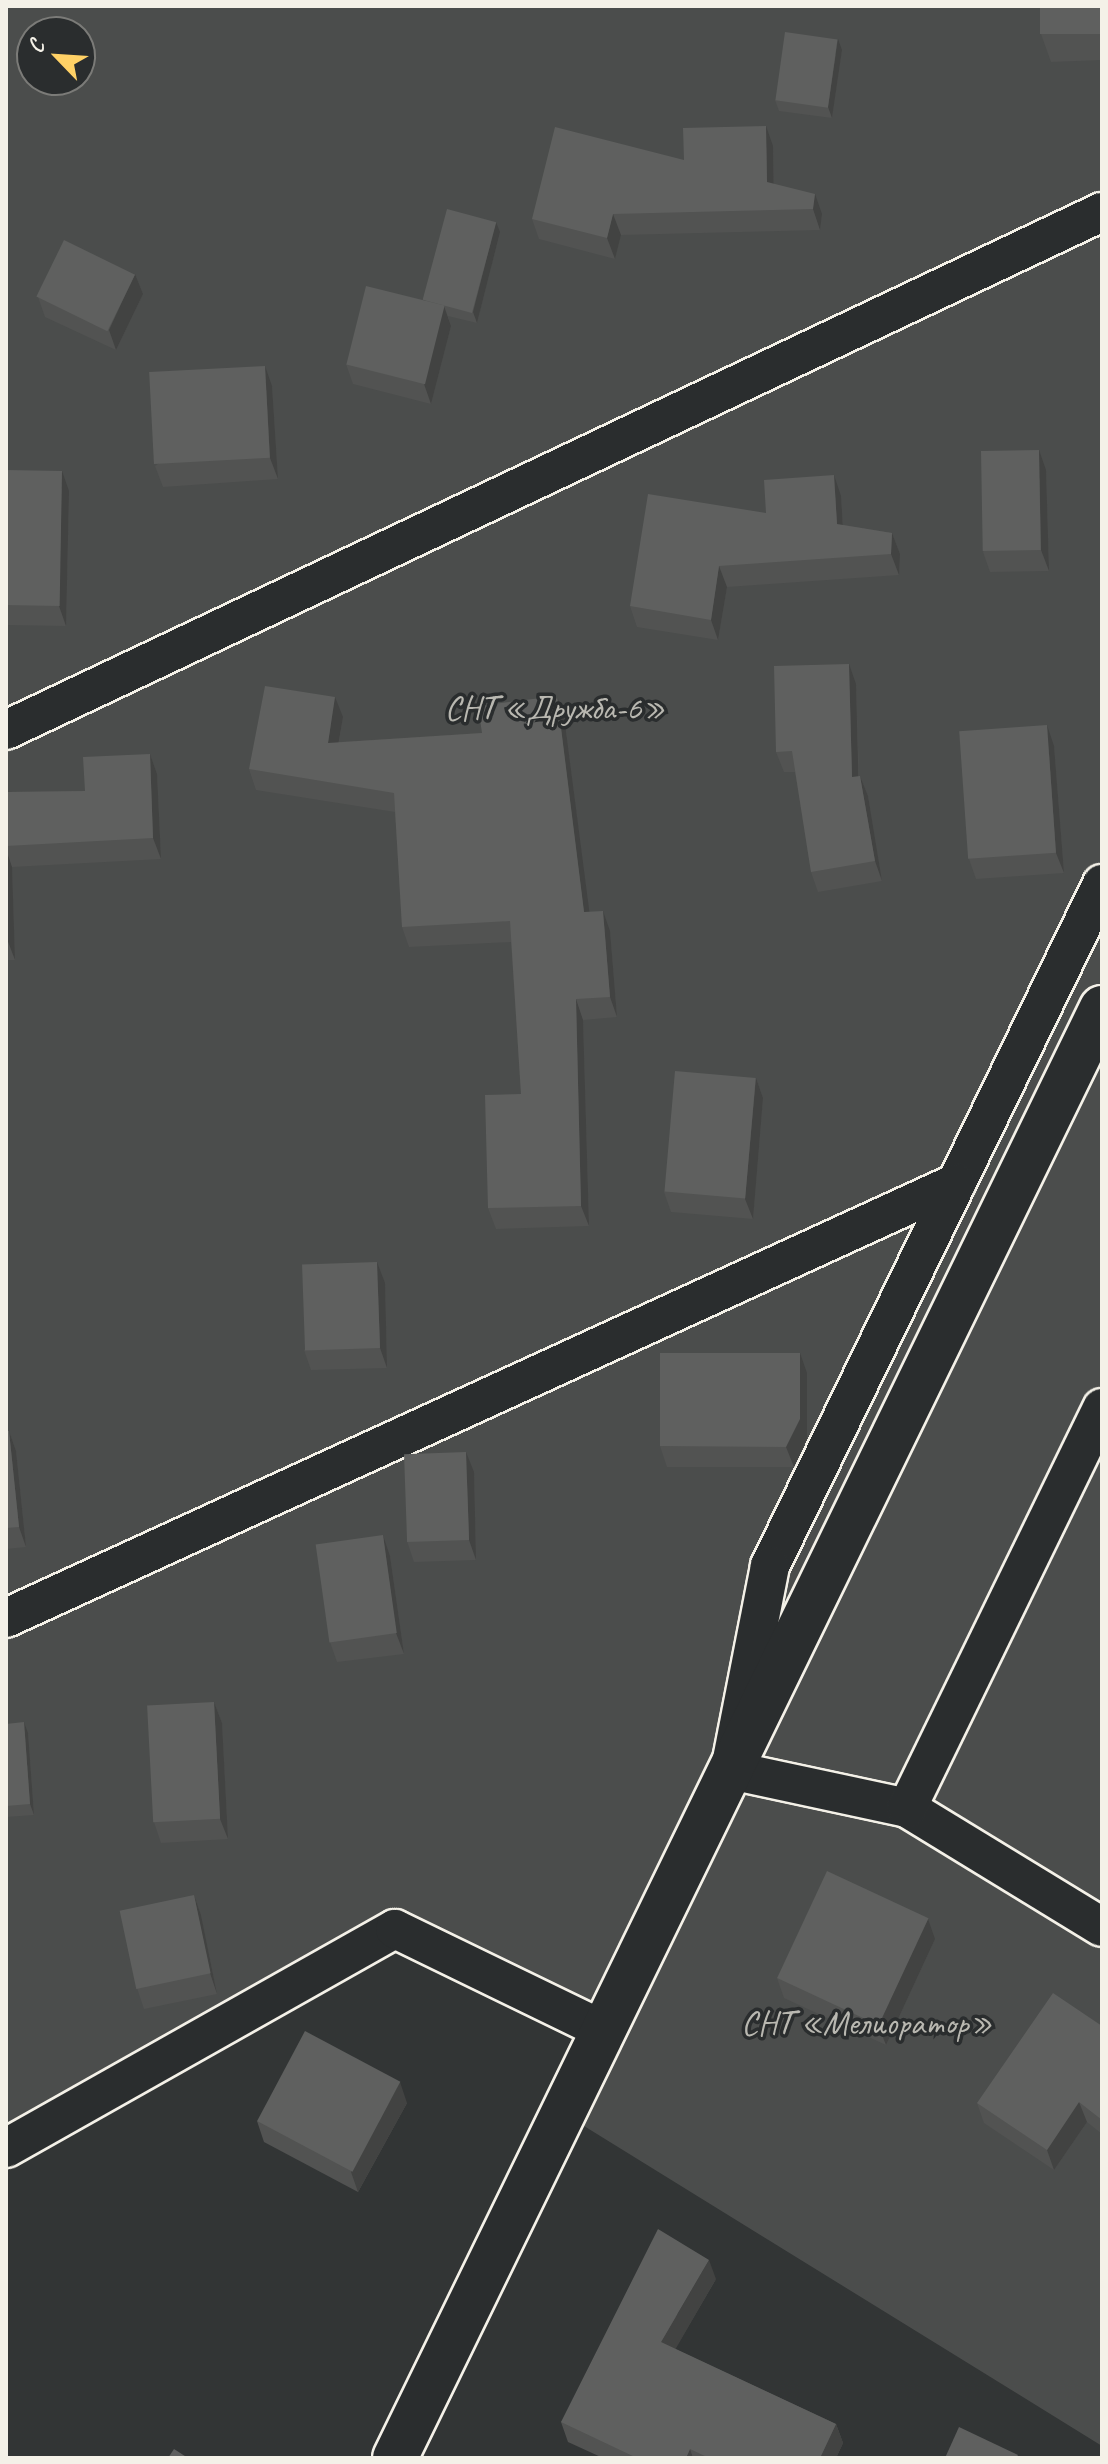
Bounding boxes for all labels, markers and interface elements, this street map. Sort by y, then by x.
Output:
north arrow [16,16,96,96]
text: С [21,36,51,58]
park label: СНТ «Дружба-6» [445,688,665,728]
park label: СНТ «Мелиоратор» [741,2003,993,2043]

